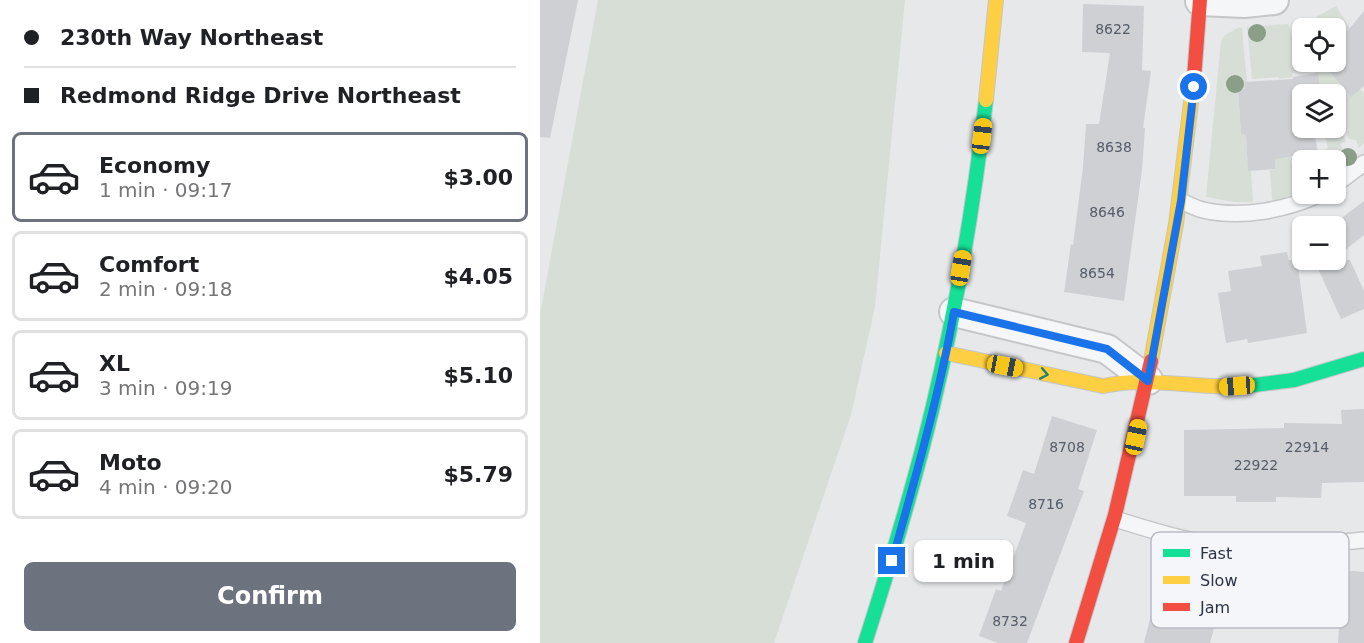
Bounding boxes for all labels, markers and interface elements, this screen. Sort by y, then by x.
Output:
map controls [1292,18,1346,270]
button: locate [1292,18,1346,72]
house number: 8622 [1095,21,1131,37]
text: 230th Way Northeast [60,25,323,50]
route start [1180,73,1207,100]
text: Redmond Ridge Drive Northeast [60,83,461,108]
button: layers [1292,84,1346,138]
car [971,117,993,155]
house number: 8638 [1096,139,1132,155]
icon: car [27,150,81,204]
button: + [1292,150,1346,204]
text: Economy [99,153,210,178]
text: $3.00 [443,165,513,190]
text: 1 min · 09:17 [99,178,233,202]
house number: 8646 [1089,204,1125,220]
button: − [1292,216,1346,270]
icon: car [27,249,81,303]
car [949,249,973,287]
text: Comfort [99,252,199,277]
text: $4.05 [443,264,513,289]
house number: 8654 [1079,265,1115,281]
text: 2 min · 09:18 [99,277,233,301]
icon: car [27,348,81,402]
text: XL [99,351,130,376]
car [986,354,1024,378]
text: $5.10 [443,363,513,388]
one-way arrow [1039,367,1049,380]
text: 3 min · 09:19 [99,376,233,400]
car [1218,376,1256,396]
car [1123,418,1149,456]
house number: 8708 [1049,439,1085,455]
house number: 22914 [1285,439,1329,455]
icon: car [27,447,81,501]
text: Moto [99,450,162,475]
house number: 22922 [1234,457,1278,473]
text: $5.79 [443,462,513,487]
text: 4 min · 09:20 [99,475,233,499]
house number: 8716 [1028,496,1064,512]
legend [1151,532,1349,628]
callout: 1 min [913,540,1012,582]
text: Fast [1200,544,1232,563]
route end [878,547,905,574]
text: 1 min [932,549,995,573]
button: Confirm [24,562,516,631]
text: Slow [1200,571,1237,590]
text: Jam [1199,598,1230,617]
house number: 8732 [992,613,1028,629]

